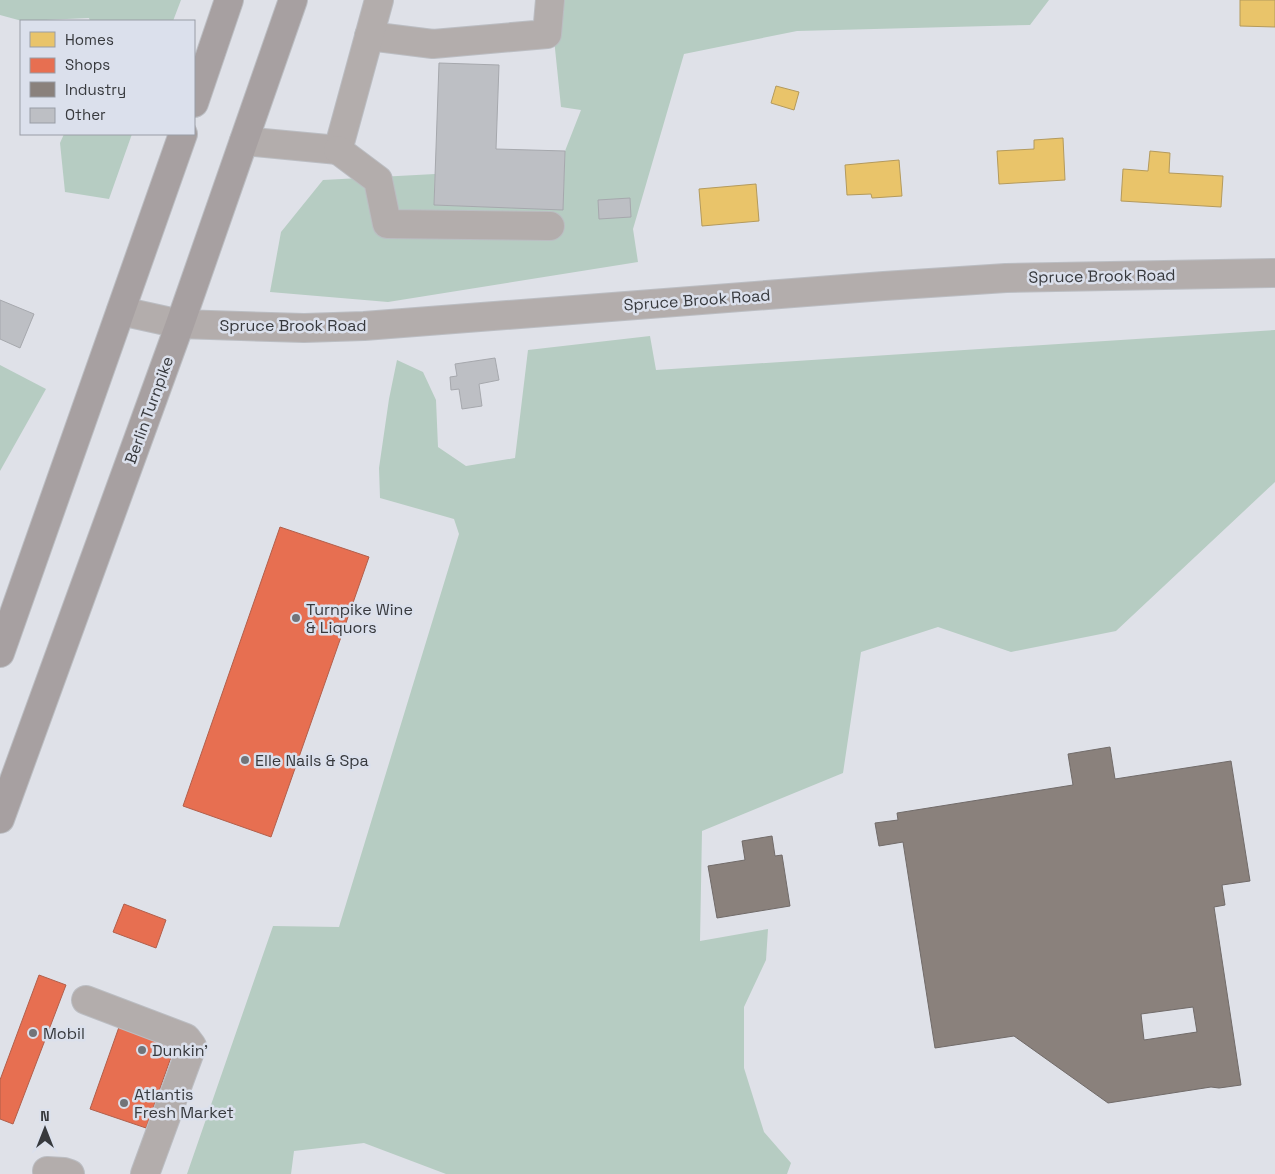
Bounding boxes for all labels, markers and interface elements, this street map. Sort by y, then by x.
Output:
legend [20,20,195,135]
text: Homes [65,30,114,49]
text: Shops [65,55,110,74]
text: Industry [65,80,126,99]
text: Other [65,105,106,124]
street label: Spruce Brook Road [1028,264,1176,288]
street label: Spruce Brook Road [623,284,771,316]
street label: Spruce Brook Road [219,315,367,336]
street label: Berlin Turnpike [120,353,178,467]
place label: Turnpike Wine & Liquors [306,599,413,638]
marker: Turnpike Wine & Liquors [290,612,302,624]
place label: Elle Nails & Spa [255,750,369,771]
marker: Elle Nails & Spa [239,754,251,766]
place label: Mobil [43,1023,85,1044]
marker: Mobil [27,1027,39,1039]
place label: Dunkin' [152,1040,208,1061]
marker: Dunkin' [136,1044,148,1056]
place label: Atlantis Fresh Market [134,1084,234,1123]
marker: Atlantis Fresh Market [118,1097,130,1109]
north arrow [20,1104,70,1154]
text: N [40,1107,50,1125]

